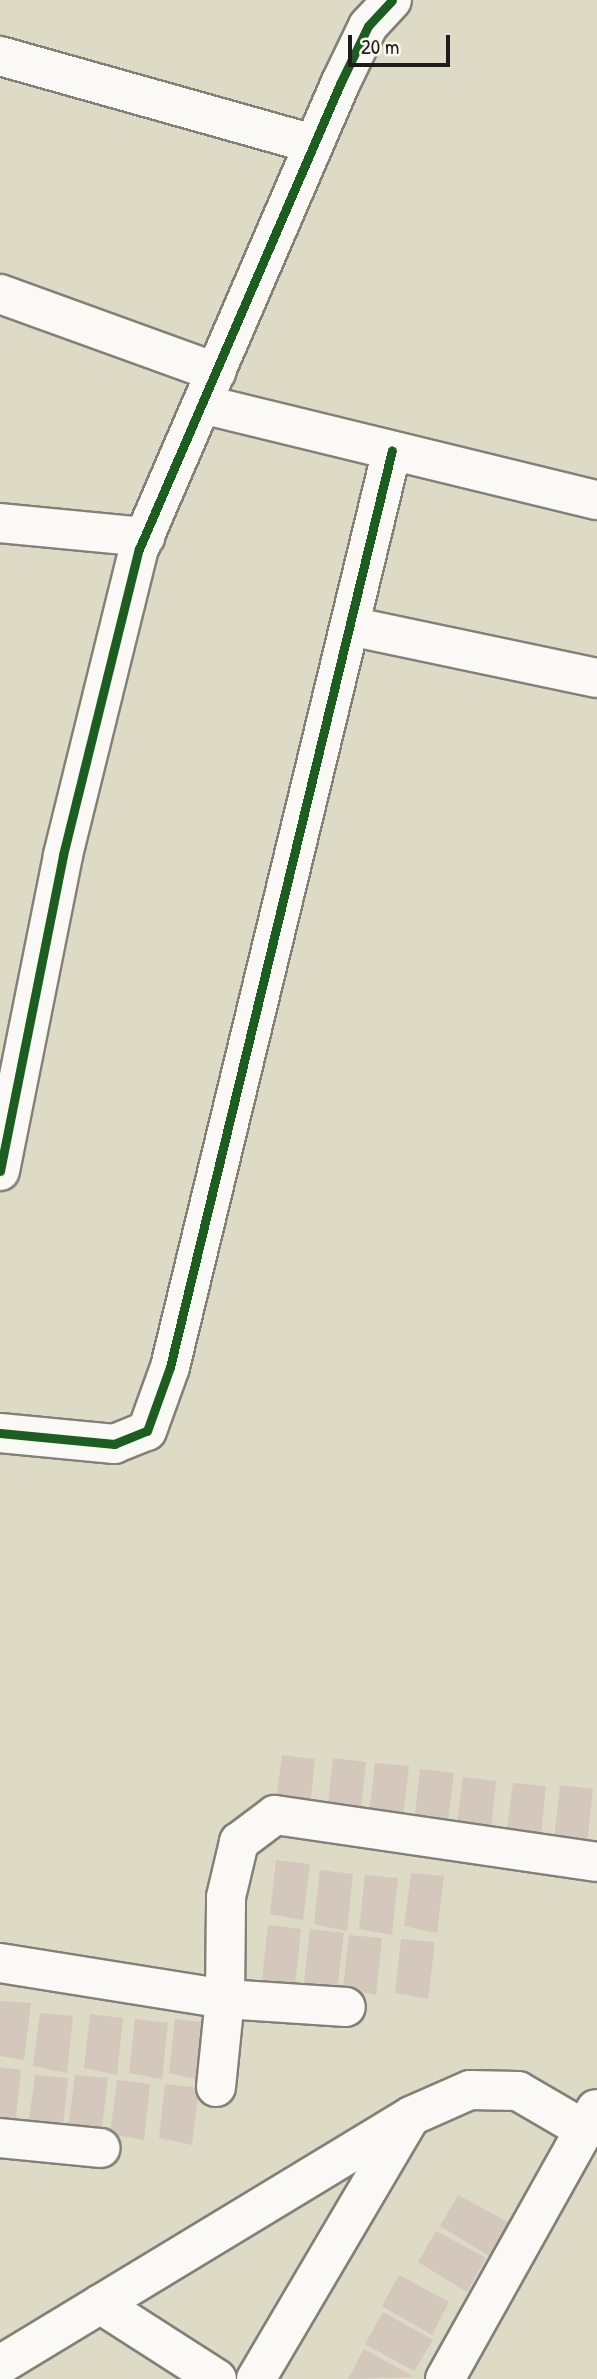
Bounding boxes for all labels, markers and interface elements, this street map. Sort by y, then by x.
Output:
scale bar [352,21,454,65]
text: 20 m [361,32,399,61]

